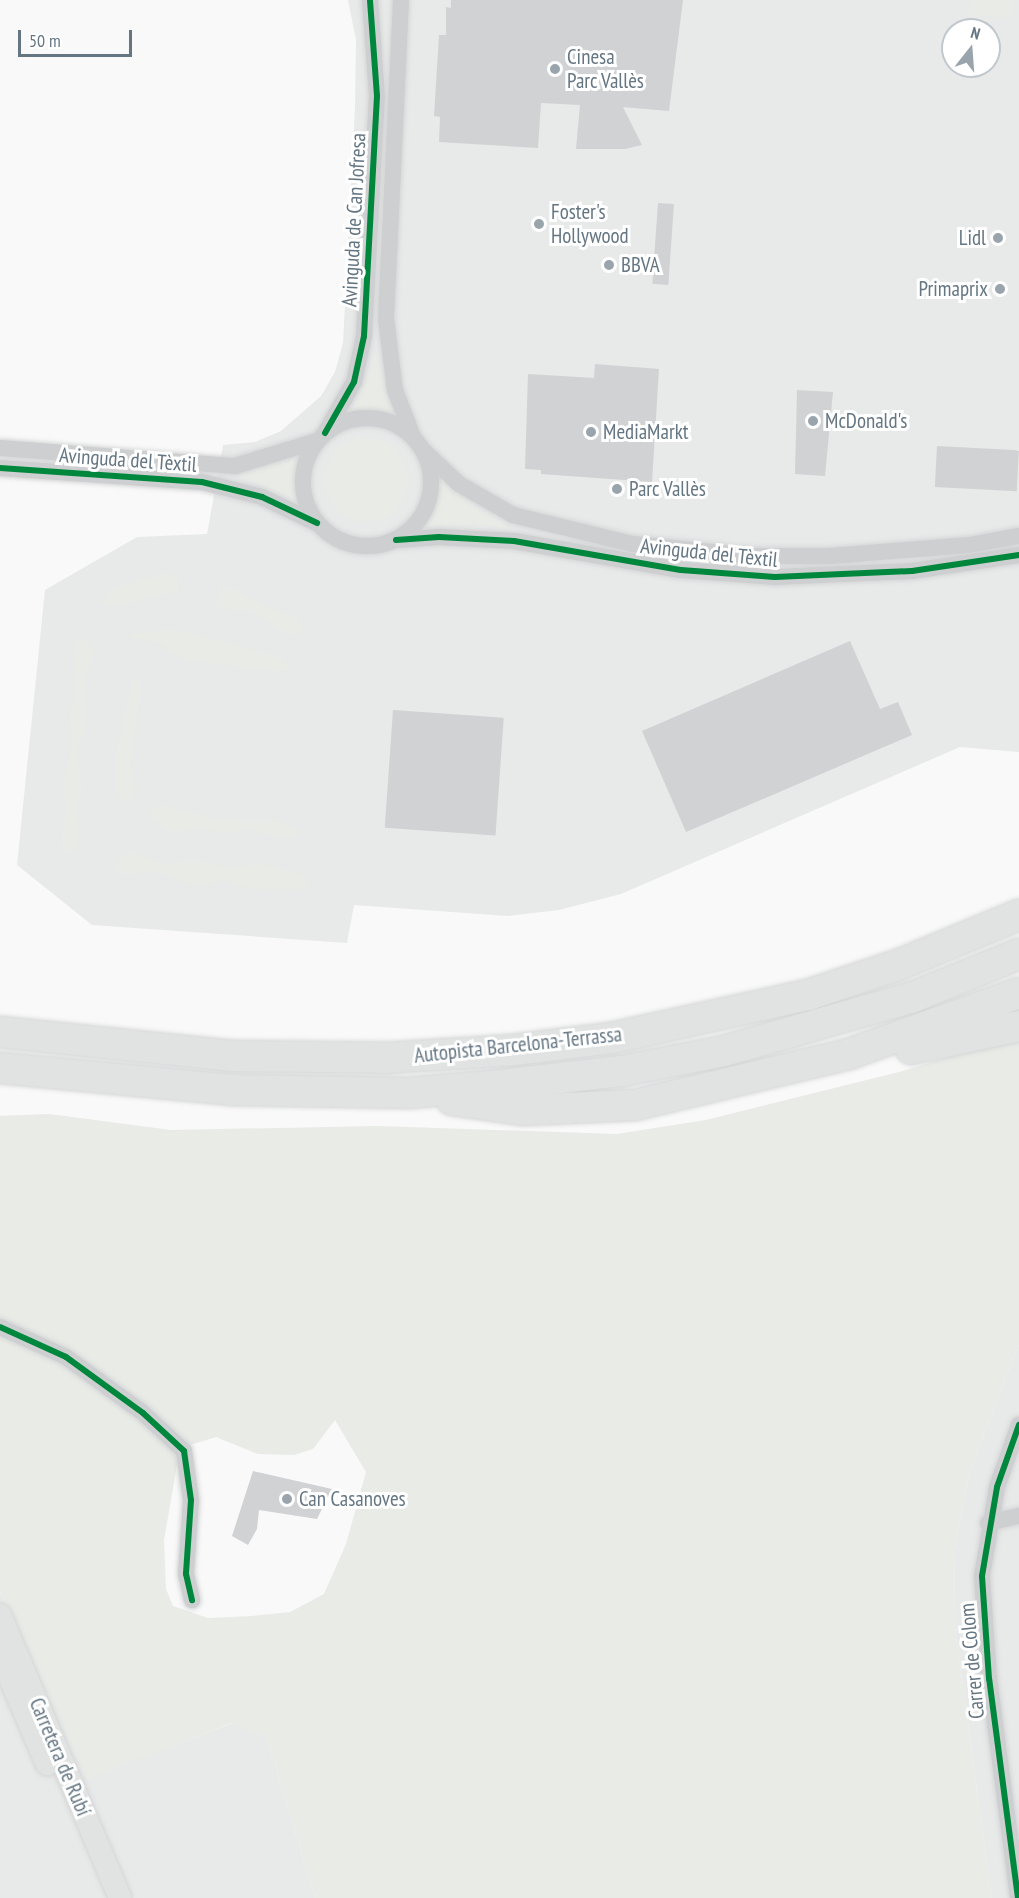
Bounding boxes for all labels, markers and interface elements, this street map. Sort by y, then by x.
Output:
scale bar [21,18,135,56]
north arrow [941,18,1001,78]
text: N [969,22,983,44]
text: 50 m [29,29,61,52]
place label: Cinesa Parc Vallès [567,44,645,94]
marker: Cinesa Parc Vallès [548,62,562,76]
street label: Avinguda de Can Jofresa [337,132,371,308]
place label: Foster's Hollywood [551,199,629,249]
marker: Foster's Hollywood [532,217,546,231]
place label: Lidl [959,225,986,251]
marker: Lidl [991,231,1005,245]
place label: BBVA [621,252,660,278]
marker: BBVA [602,258,616,272]
place label: Primaprix [919,276,988,302]
marker: Primaprix [993,282,1007,296]
place label: McDonald's [825,408,907,434]
marker: McDonald's [806,414,820,428]
place label: MediaMarkt [603,419,689,445]
marker: MediaMarkt [584,425,598,439]
street label: Avinguda del Tèxtil [58,443,198,477]
place label: Parc Vallès [629,476,707,502]
marker: Parc Vallès [610,482,624,496]
street label: Avinguda del Tèxtil [639,533,779,573]
street label: Autopista Barcelona-Terrassa [413,1022,623,1068]
place label: Can Casanoves [299,1486,406,1512]
marker: Can Casanoves [280,1492,294,1506]
street label: Carrer de Colom [954,1602,990,1720]
street label: Carretera de Rubí [24,1694,96,1820]

